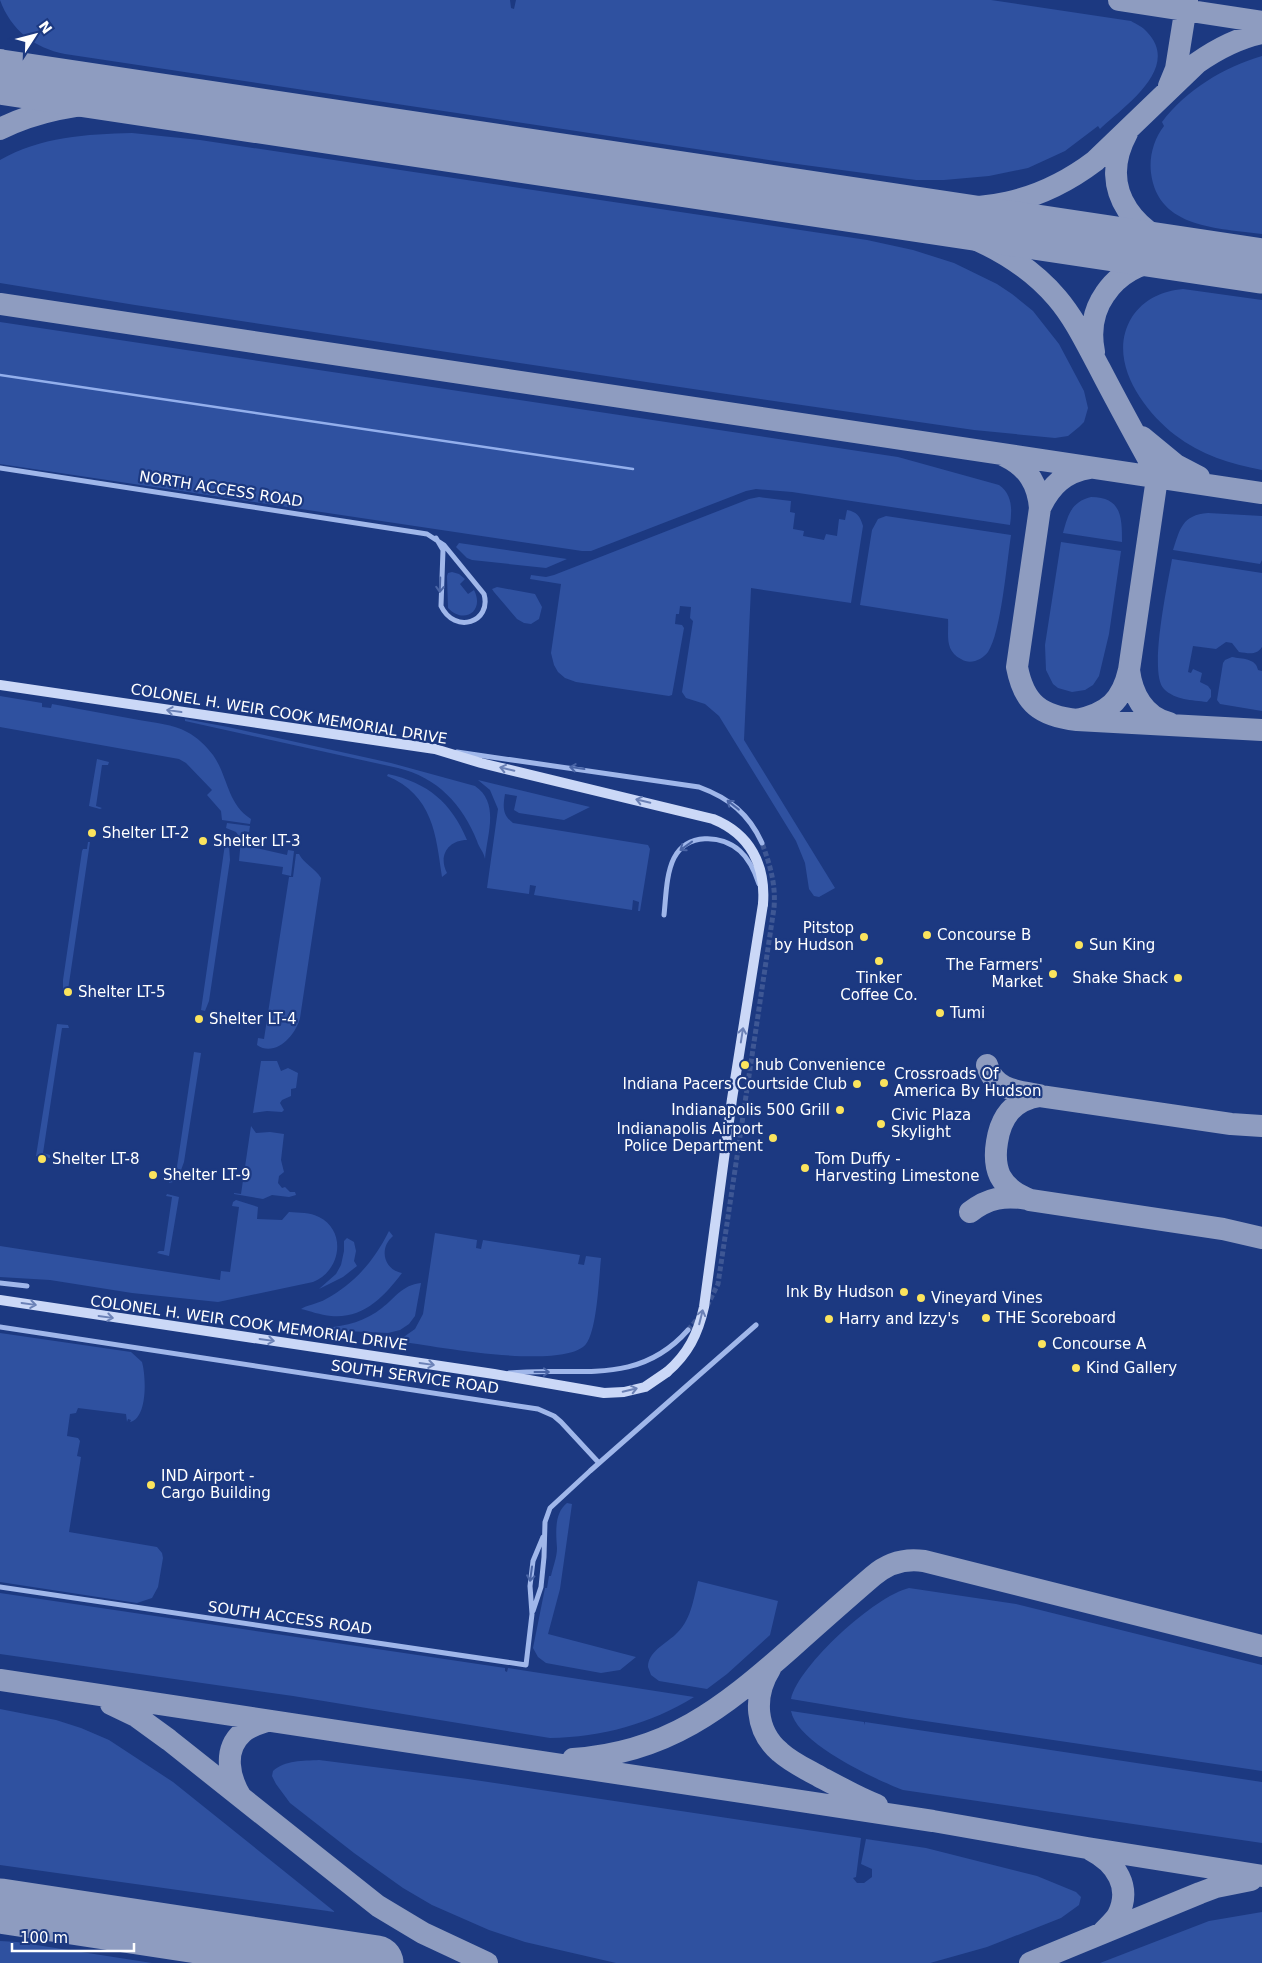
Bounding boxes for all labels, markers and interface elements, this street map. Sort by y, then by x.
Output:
north arrow [10,10,60,60]
text: N [36,18,55,37]
street label: NORTH ACCESS ROAD [138,467,304,511]
one-way arrow [436,577,445,593]
street label: COLONEL H. WEIR COOK MEMORIAL DRIVE [129,680,449,748]
one-way arrow [166,706,182,716]
one-way arrow [569,763,585,773]
one-way arrow [499,764,515,773]
one-way arrow [635,796,651,805]
one-way arrow [727,799,740,810]
place label: Shelter LT-2 [102,824,190,842]
marker: Shelter LT-2 [86,827,98,839]
place label: Shelter LT-3 [213,832,301,850]
marker: Shelter LT-3 [197,835,209,847]
one-way arrow [679,841,693,851]
place label: Pitstop by Hudson [774,919,854,954]
place label: Concourse B [937,926,1031,944]
marker: Concourse B [921,929,933,941]
marker: Pitstop by Hudson [858,931,870,943]
place label: Sun King [1089,936,1155,954]
marker: Sun King [1073,939,1085,951]
marker: Tinker Coffee Co. [873,955,885,967]
place label: The Farmers' Market [945,956,1043,991]
marker: The Farmers' Market [1047,968,1059,980]
place label: Tinker Coffee Co. [840,969,918,1004]
place label: Shake Shack [1072,969,1168,987]
marker: Shake Shack [1172,972,1184,984]
place label: Shelter LT-5 [78,983,166,1001]
marker: Shelter LT-5 [62,986,74,998]
place label: Tumi [949,1004,985,1022]
marker: Tumi [934,1007,946,1019]
place label: Shelter LT-4 [209,1010,297,1028]
marker: Shelter LT-4 [193,1013,205,1025]
one-way arrow [738,1028,748,1044]
place label: hub Convenience [755,1056,885,1074]
marker: hub Convenience [739,1059,751,1071]
place label: Crossroads Of America By Hudson [894,1065,1041,1100]
place label: Indiana Pacers Courtside Club [623,1075,847,1093]
marker: Crossroads Of America By Hudson [878,1077,890,1089]
marker: Indiana Pacers Courtside Club [851,1078,863,1090]
place label: Indianapolis 500 Grill [671,1101,830,1119]
marker: Indianapolis 500 Grill [834,1104,846,1116]
place label: Civic Plaza Skylight [891,1106,971,1141]
marker: Civic Plaza Skylight [875,1118,887,1130]
place label: Indianapolis Airport Police Department [617,1120,763,1155]
marker: Indianapolis Airport Police Department [767,1132,779,1144]
place label: Shelter LT-8 [52,1150,140,1168]
place label: Tom Duffy - Harvesting Limestone [814,1150,979,1185]
marker: Shelter LT-8 [36,1153,48,1165]
marker: Tom Duffy - Harvesting Limestone [799,1162,811,1174]
place label: Shelter LT-9 [163,1166,251,1184]
marker: Shelter LT-9 [147,1169,159,1181]
place label: Ink By Hudson [786,1283,894,1301]
marker: Ink By Hudson [898,1286,910,1298]
place label: Vineyard Vines [931,1289,1043,1307]
street label: COLONEL H. WEIR COOK MEMORIAL DRIVE [89,1292,409,1354]
marker: Vineyard Vines [915,1292,927,1304]
one-way arrow [21,1299,37,1309]
place label: THE Scoreboard [995,1309,1116,1327]
one-way arrow [697,1310,706,1326]
place label: Harry and Izzy's [839,1310,959,1328]
one-way arrow [98,1312,114,1322]
marker: THE Scoreboard [980,1312,992,1324]
marker: Harry and Izzy's [823,1313,835,1325]
place label: Concourse A [1052,1335,1147,1353]
one-way arrow [258,1336,274,1346]
marker: Concourse A [1036,1338,1048,1350]
street label: SOUTH SERVICE ROAD [330,1356,500,1398]
place label: Kind Gallery [1086,1359,1177,1377]
one-way arrow [419,1360,435,1370]
marker: Kind Gallery [1070,1362,1082,1374]
one-way arrow [534,1367,550,1377]
one-way arrow [622,1385,638,1394]
place label: IND Airport - Cargo Building [161,1467,271,1502]
marker: IND Airport - Cargo Building [145,1479,157,1491]
one-way arrow [526,1566,536,1582]
street label: SOUTH ACCESS ROAD [207,1598,373,1638]
scale bar [12,1920,135,1952]
text: 100 m [20,1929,68,1947]

